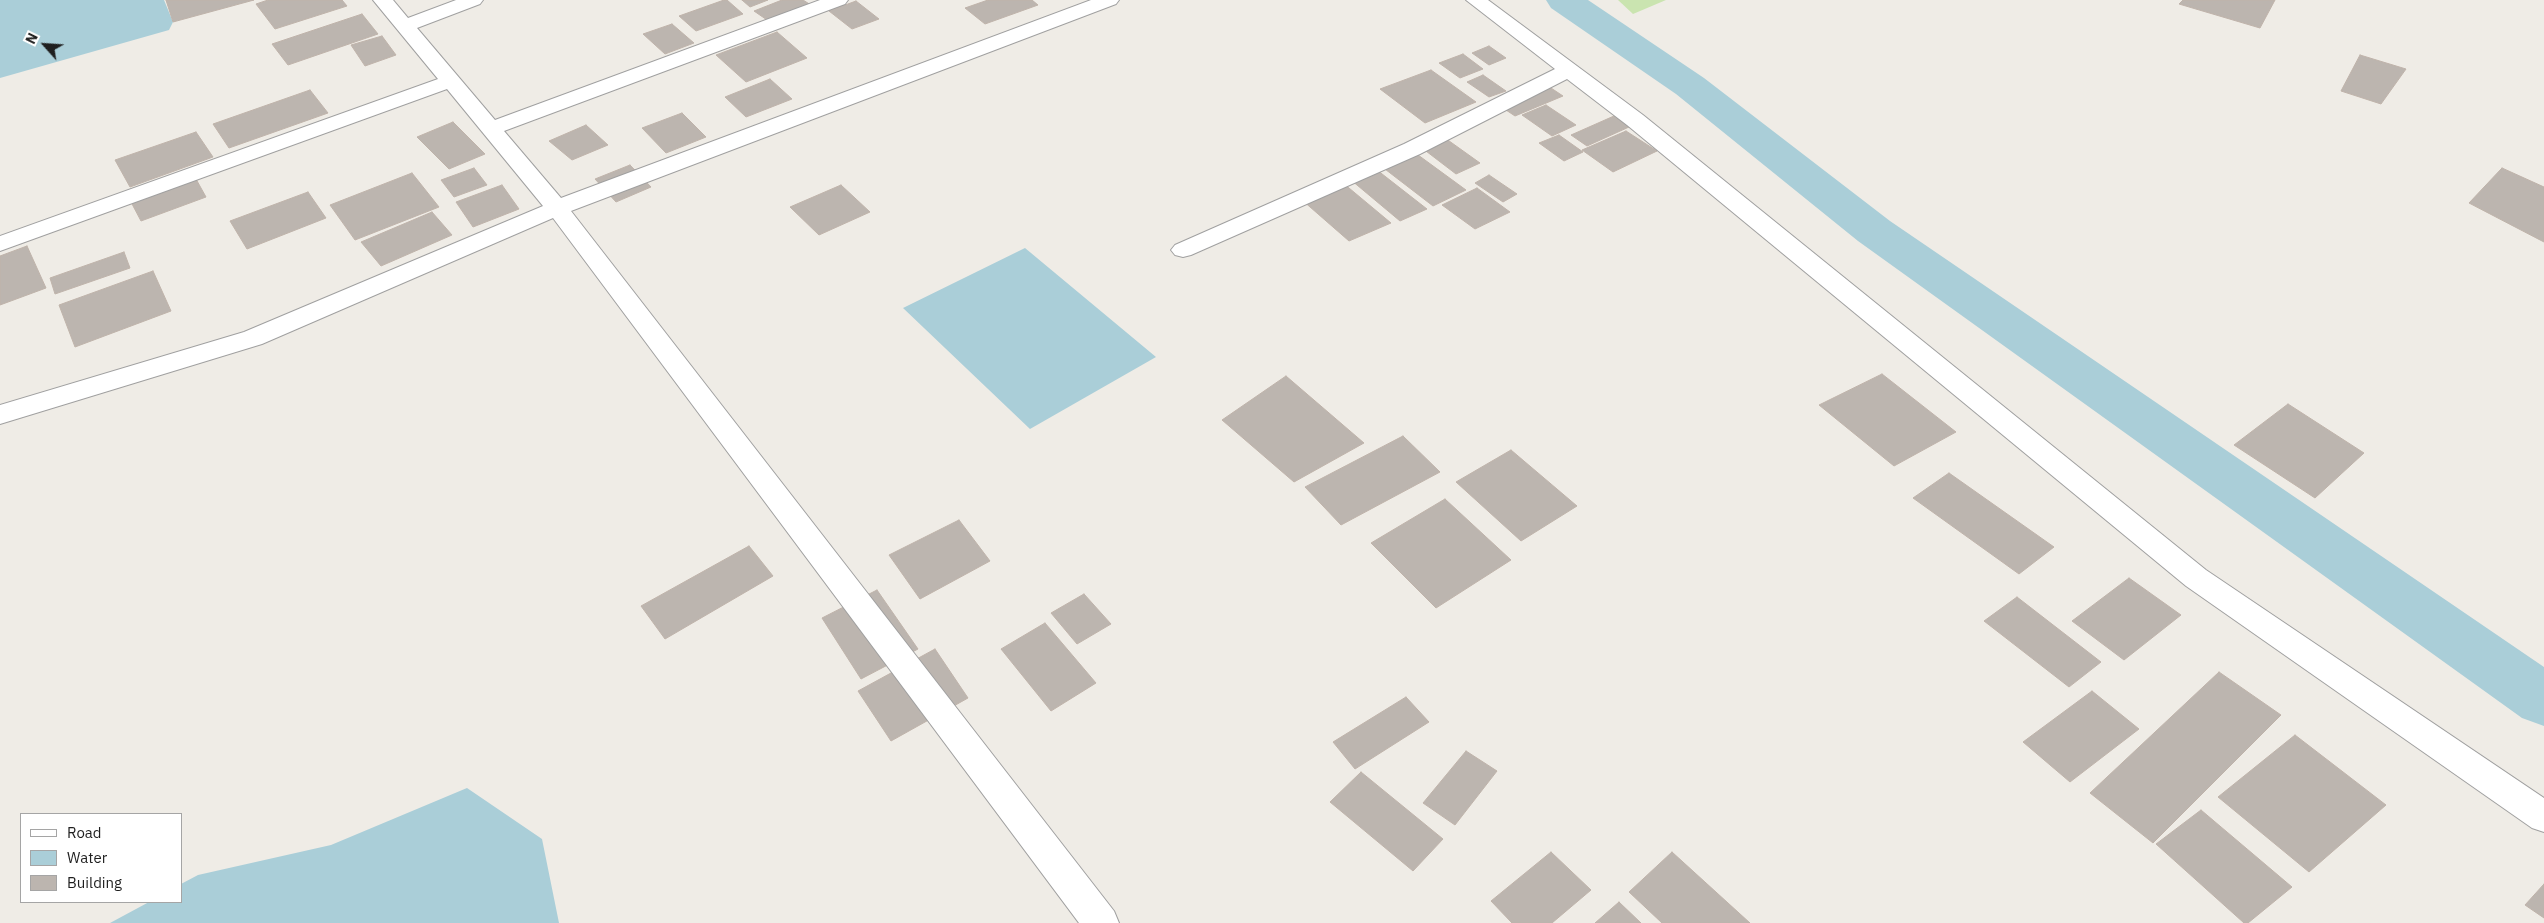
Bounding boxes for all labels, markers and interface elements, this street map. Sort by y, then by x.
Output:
north arrow [20,20,70,70]
text: N [21,30,42,47]
legend [20,813,182,903]
text: Road [67,823,102,842]
text: Water [67,848,107,867]
text: Building [67,873,122,892]

